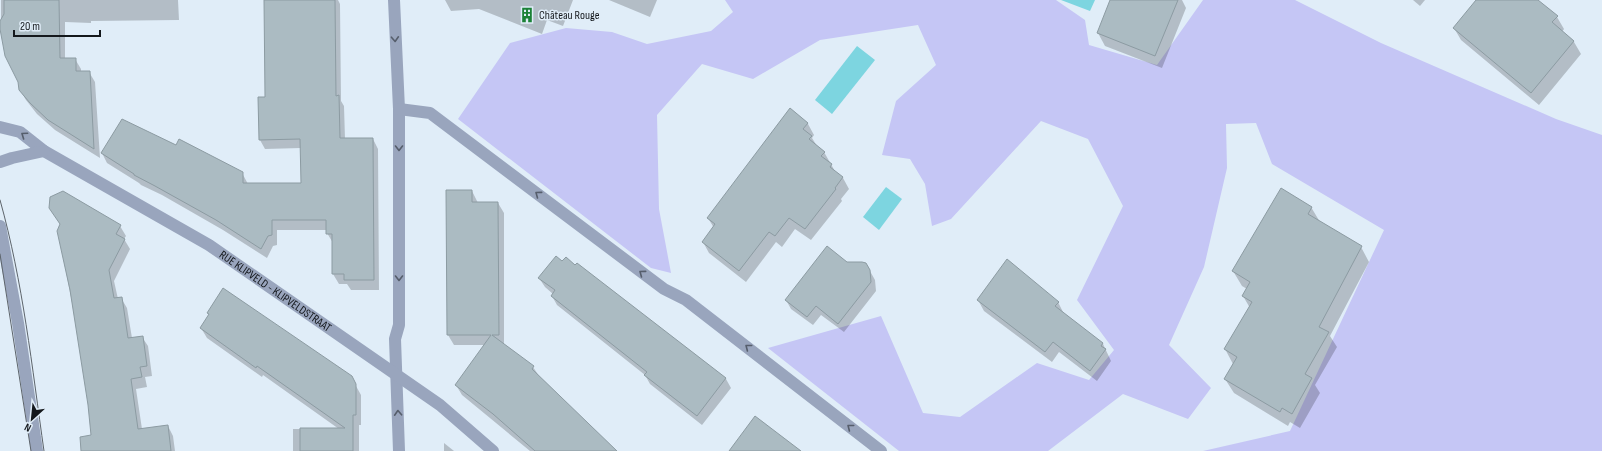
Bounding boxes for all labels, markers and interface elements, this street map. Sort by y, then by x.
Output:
building icon: Château Rouge [518,6,536,24]
place label: Château Rouge [539,8,600,23]
scale bar [14,12,100,38]
text: 20 m [20,19,40,34]
one-way arrow [391,36,400,42]
one-way arrow [21,133,28,140]
one-way arrow [395,145,403,151]
one-way arrow [536,192,543,199]
street label: RUE KLIPVELD - KLIPVELDSTRAAT [216,247,334,336]
one-way arrow [639,270,646,277]
one-way arrow [395,275,403,281]
one-way arrow [745,345,752,352]
north arrow [12,399,52,439]
one-way arrow [394,410,403,416]
text: N [22,420,33,435]
one-way arrow [848,425,855,432]

